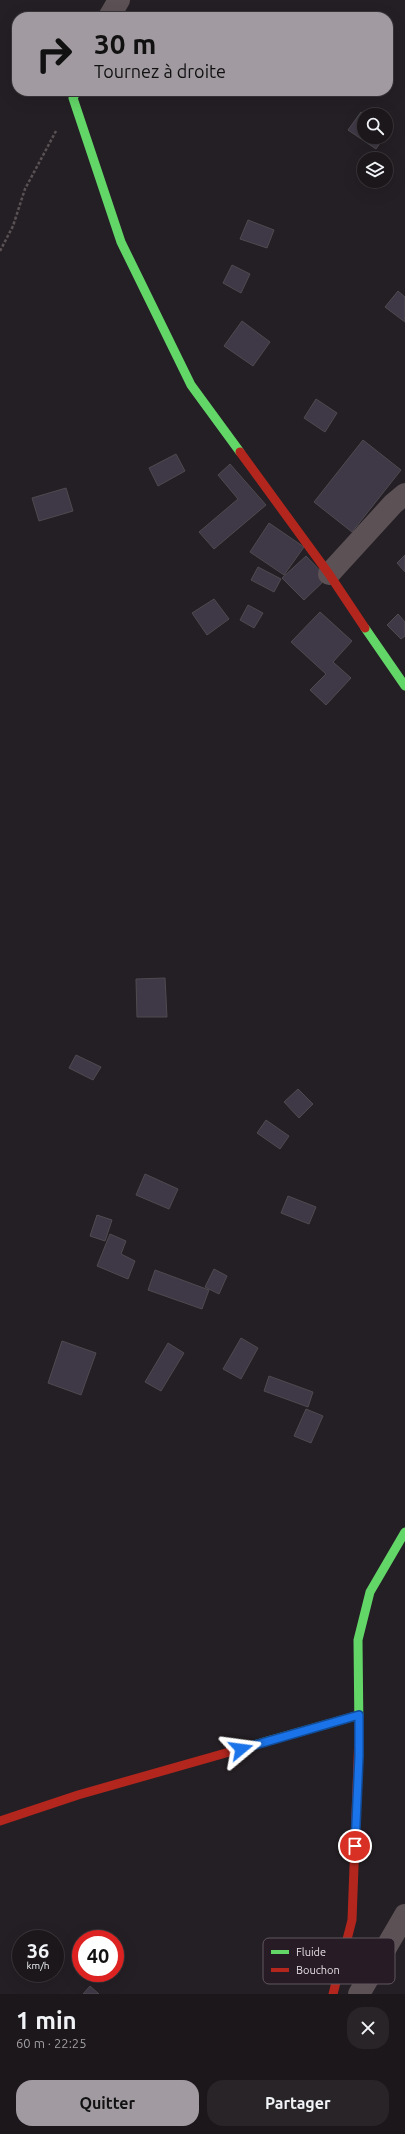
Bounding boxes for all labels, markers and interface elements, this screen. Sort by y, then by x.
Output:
icon: right [28,28,80,80]
text: 30 m [94,28,156,59]
text: Tournez à droite [94,61,226,81]
map controls [357,108,393,188]
button: search [357,108,393,144]
button: layers [357,152,393,188]
position arrow [220,1728,262,1770]
pin [338,1829,372,1863]
icon: arrive [344,1835,366,1857]
speed limit sign: 40 [72,1930,124,1982]
legend [263,1938,395,1984]
text: 36 [27,1939,49,1962]
text: Fluide [296,1946,326,1958]
text: km/h [26,1960,50,1971]
text: Bouchon [296,1964,340,1976]
text: 1 min [16,2007,77,2034]
button: close [347,2007,389,2049]
text: 60 m · 22:25 [16,2036,87,2050]
button: Quitter [16,2080,199,2126]
button: Partager [207,2080,389,2126]

